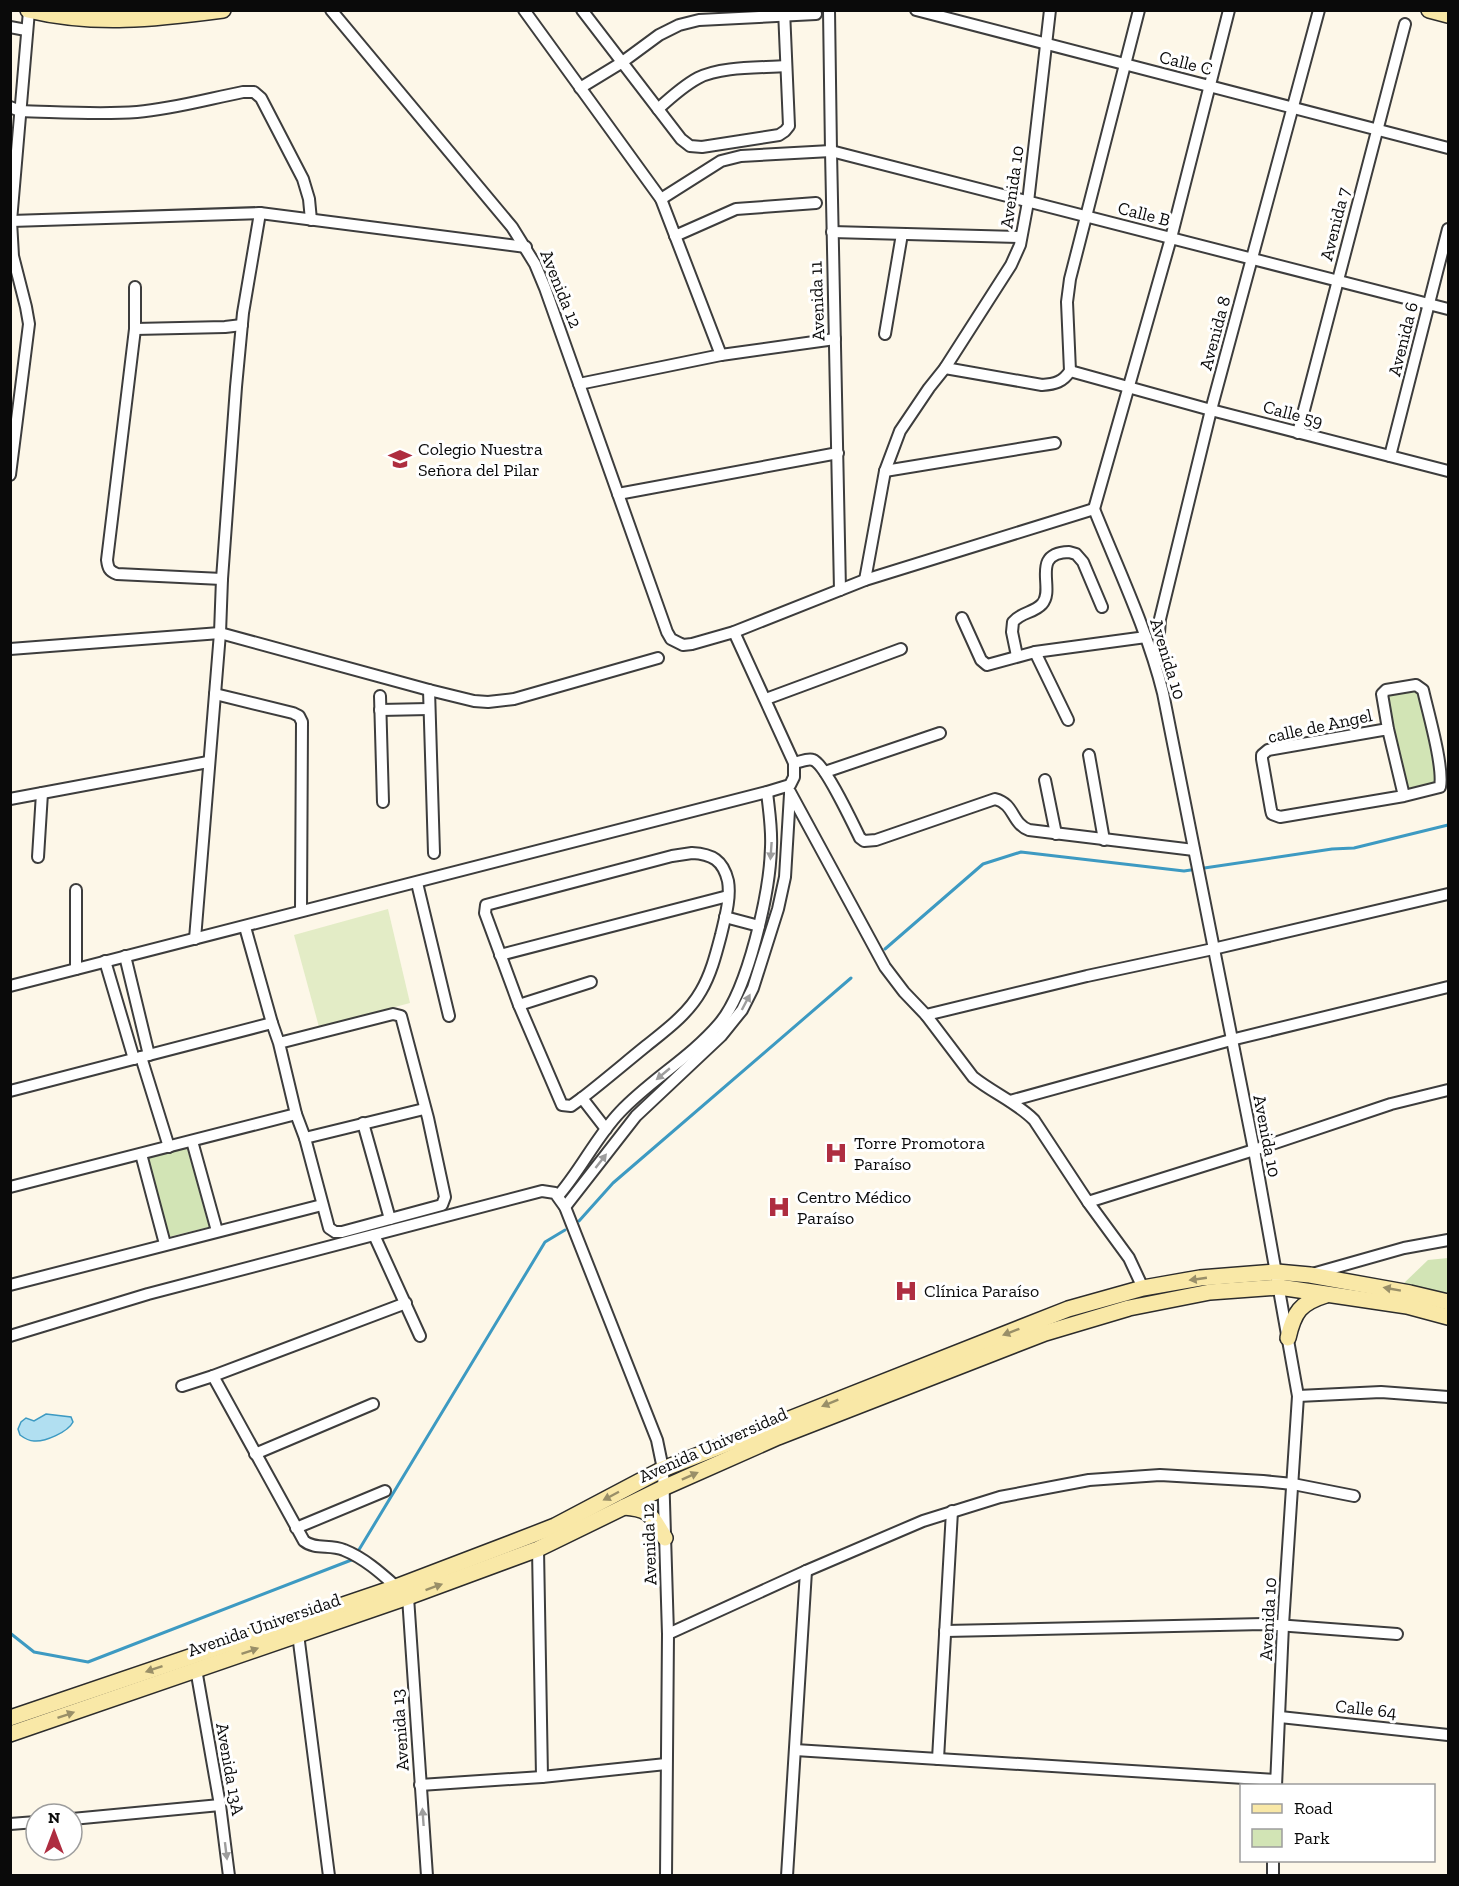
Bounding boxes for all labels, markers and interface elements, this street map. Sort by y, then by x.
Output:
street label: Calle C [1157,46,1215,80]
street label: Avenida 10 [995,144,1029,230]
street label: Avenida 7 [1315,185,1355,263]
street label: Calle B [1115,197,1173,231]
street label: Avenida 12 [535,247,587,331]
street label: Avenida 11 [805,261,829,341]
street label: Avenida 8 [1195,294,1235,372]
street label: Avenida 6 [1383,300,1423,378]
street label: Calle 59 [1261,395,1325,433]
place label: Colegio Nuestra Señora del Pilar [418,438,543,481]
school or university icon: Colegio Nuestra Señora del Pilar [387,446,413,472]
street label: Avenida 10 [1145,616,1191,702]
street label: calle de Angel [1266,704,1374,748]
one-way arrow [766,841,775,860]
one-way arrow [741,993,751,1010]
one-way arrow [656,1067,671,1080]
street label: Avenida 10 [1248,1093,1286,1179]
place label: Torre Promotora Paraíso [854,1132,985,1175]
hospital icon: Torre Promotora Paraíso [823,1140,849,1166]
one-way arrow [595,1153,608,1169]
place label: Centro Médico Paraíso [797,1186,911,1229]
hospital icon: Centro Médico Paraíso [766,1194,792,1220]
one-way arrow [1189,1274,1208,1284]
hospital icon: Clínica Paraíso [893,1278,919,1304]
place label: Clínica Paraíso [924,1280,1039,1302]
one-way arrow [1382,1285,1401,1294]
one-way arrow [1002,1327,1020,1337]
one-way arrow [821,1399,839,1409]
street label: Avenida Universidad [635,1402,791,1488]
one-way arrow [681,1471,699,1481]
one-way arrow [602,1491,620,1501]
street label: Avenida 12 [637,1502,661,1586]
street label: Avenida 10 [1255,1577,1281,1661]
one-way arrow [425,1582,443,1592]
street label: Avenida Universidad [185,1589,343,1661]
one-way arrow [241,1645,259,1655]
one-way arrow [145,1665,163,1674]
street label: Avenida 13 [386,1688,414,1772]
street label: Calle 64 [1334,1695,1398,1723]
one-way arrow [57,1710,75,1720]
street label: Avenida 13A [211,1721,249,1817]
legend [1240,1784,1435,1862]
text: Road [1294,1797,1333,1819]
north arrow [24,1802,84,1862]
text: N [48,1808,60,1827]
one-way arrow [418,1808,427,1827]
text: Park [1294,1827,1330,1849]
one-way arrow [222,1842,231,1861]

